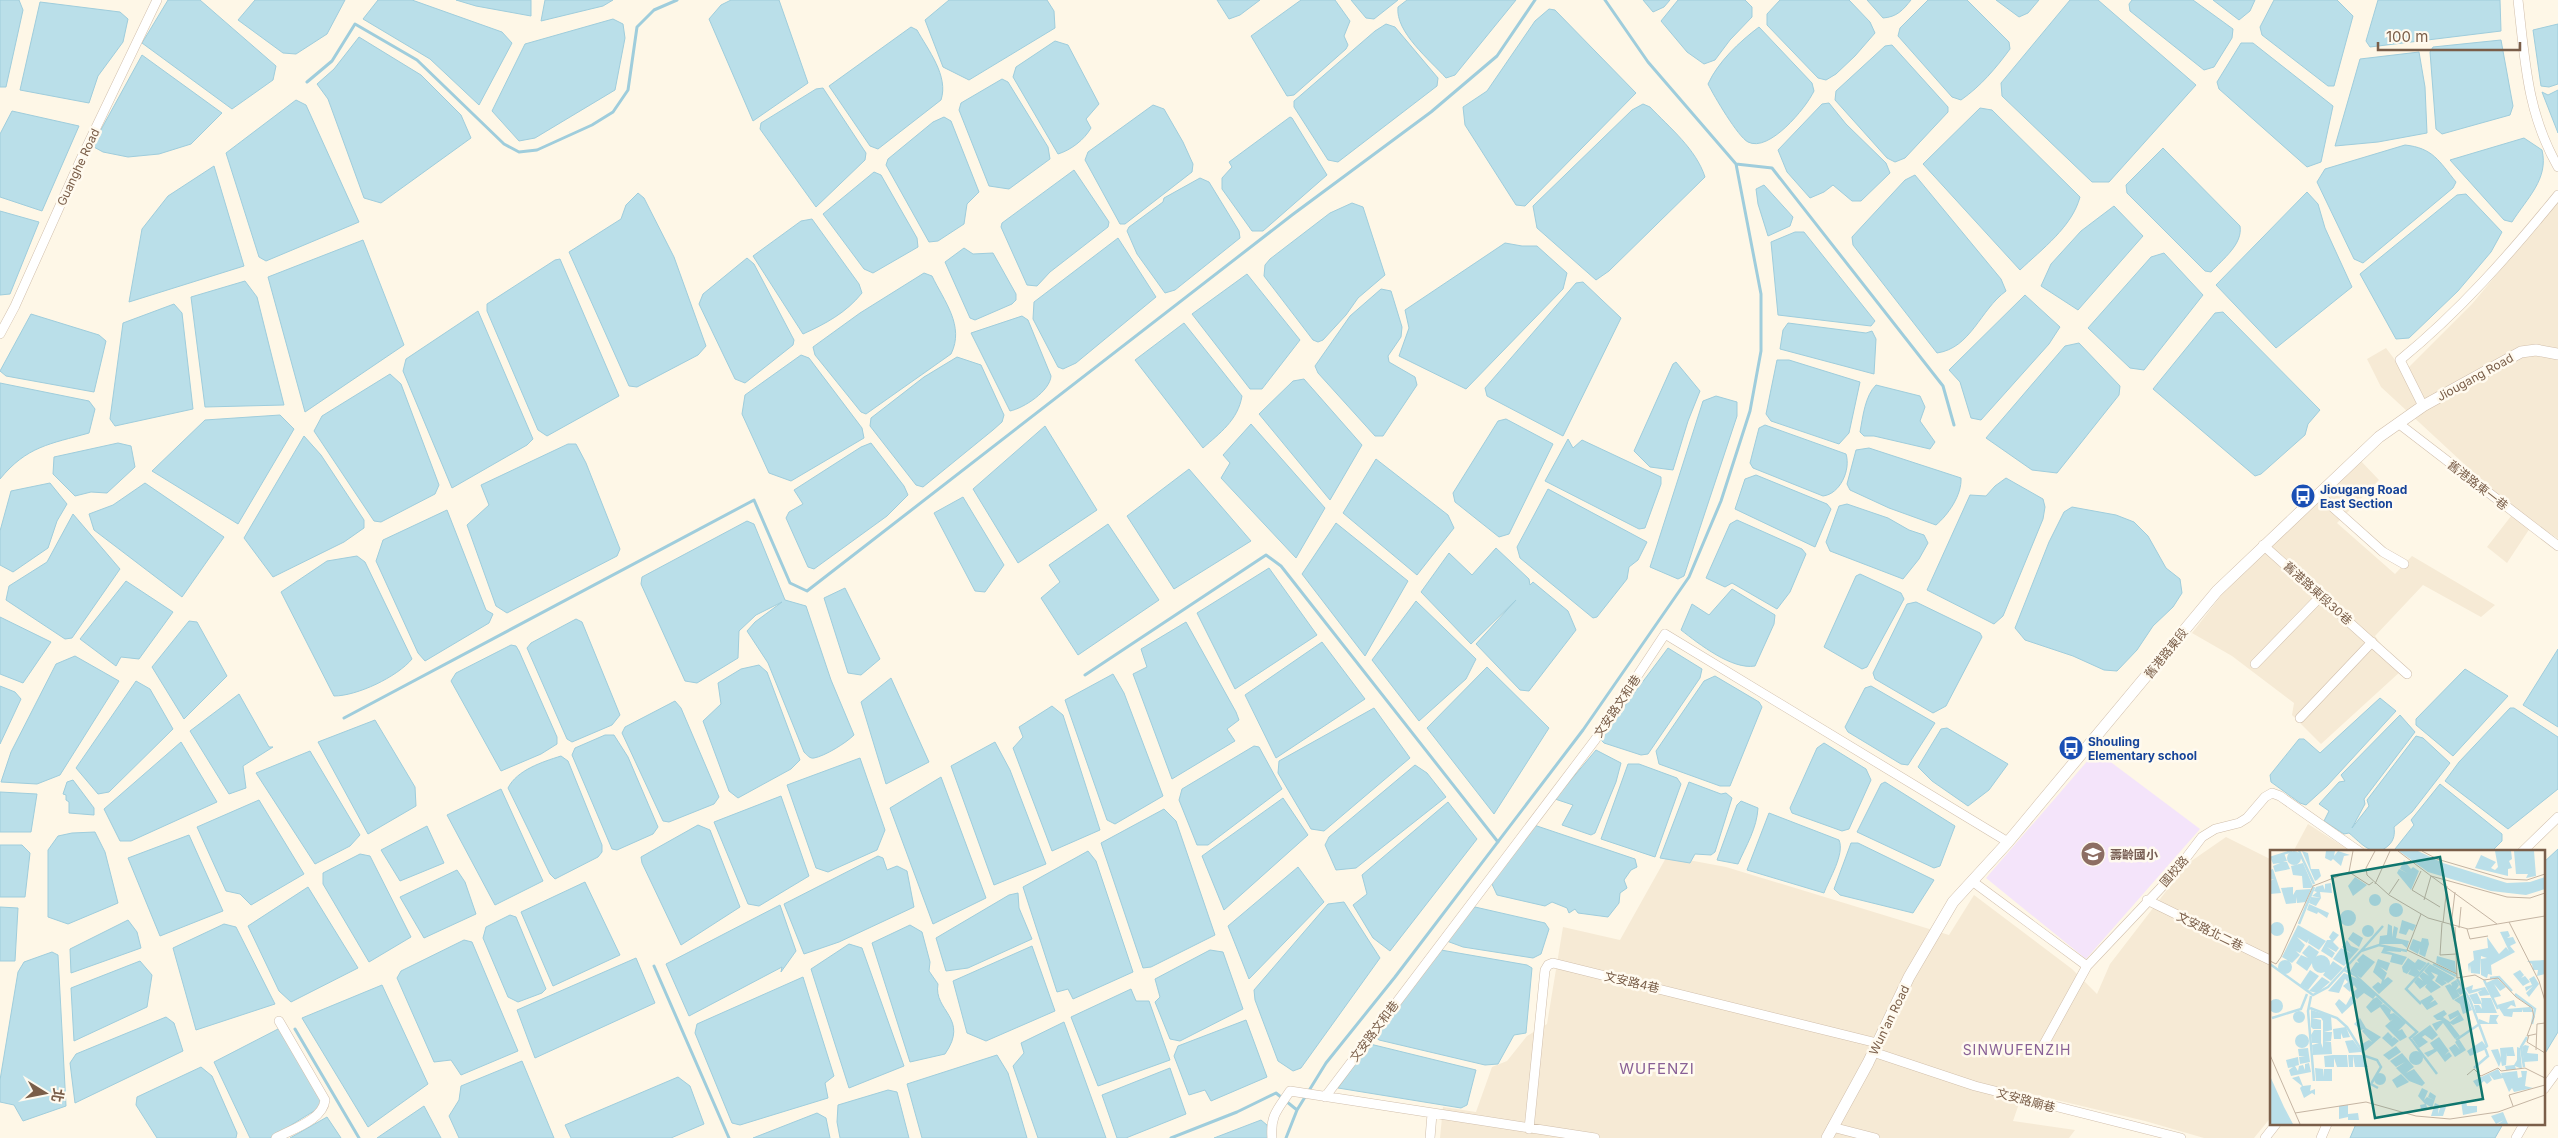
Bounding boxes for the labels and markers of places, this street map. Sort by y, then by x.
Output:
place label: Jiougang Road East Section [2320,482,2407,511]
bus stop icon: Jiougang Road East Section [2290,483,2316,509]
place label: Shouling Elementary school [2088,734,2197,763]
bus stop icon: Shouling Elementary school [2058,735,2084,761]
school or university icon: 壽齡國小 [2080,841,2106,867]
place label: 壽齡國小 [2110,847,2158,862]

